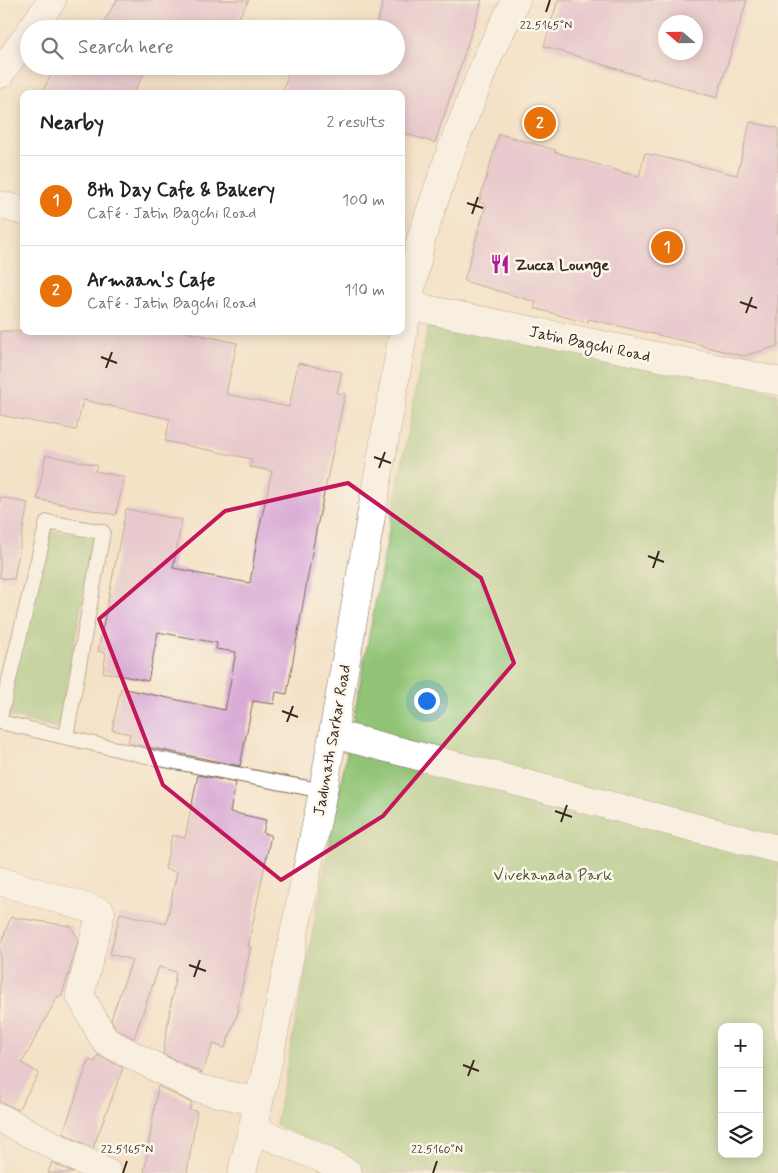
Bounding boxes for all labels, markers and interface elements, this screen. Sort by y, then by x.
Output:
north arrow [658,15,703,60]
text: 22.5165°N [520,18,572,34]
search box [20,20,405,75]
icon: search [38,34,66,62]
text: Search here [78,35,174,60]
pin: 2 [524,104,556,142]
text: Nearby [40,109,104,137]
text: 2 results [327,112,385,133]
text: 8th Day Cafe & Bakery [87,178,275,203]
text: 1 [52,190,60,211]
text: 100 m [342,190,385,211]
text: Café · Jatin Bagchi Road [87,203,256,224]
pin: 1 [651,228,683,266]
restaurant icon: Zucca Lounge [489,253,511,275]
place label: Zucca Lounge [515,255,609,278]
text: Armaan's Cafe [87,268,215,293]
text: 2 [52,280,60,301]
text: 110 m [344,280,385,301]
text: Café · Jatin Bagchi Road [87,293,256,314]
street label: Jatin Bagchi Road [527,321,652,369]
street label: Jadunath Sarkar Road [309,663,356,818]
your location [414,688,440,714]
park label: Vivekanada Park [494,865,612,886]
map controls [718,1023,763,1158]
button: + [718,1023,763,1068]
button: − [718,1068,763,1113]
button: layers [718,1113,763,1158]
text: 22.5165°N [101,1142,153,1158]
text: 22.5160°N [411,1142,463,1158]

